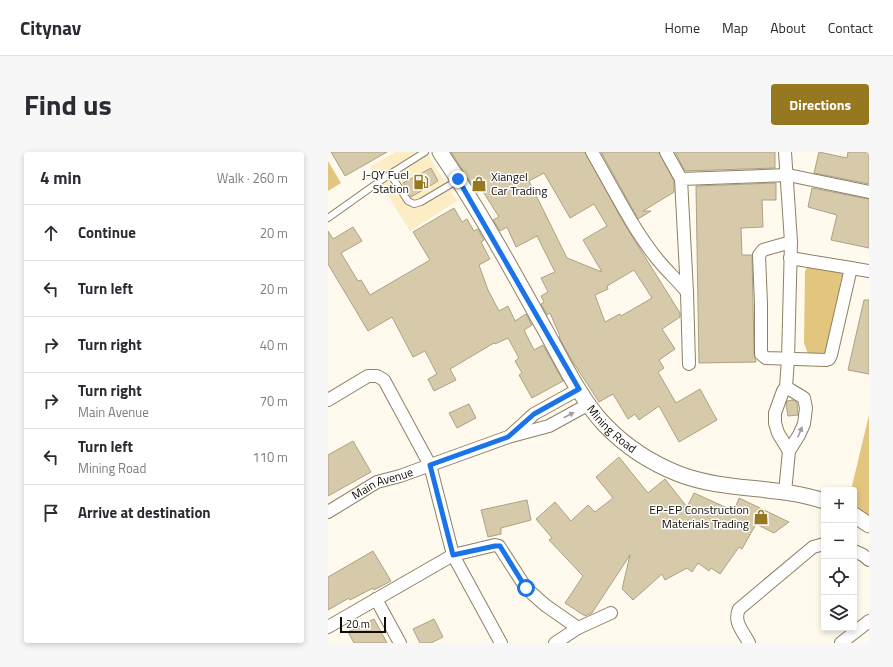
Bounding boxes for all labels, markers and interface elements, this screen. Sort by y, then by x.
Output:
text: Citynav [20,13,81,42]
text: Home [665,17,700,38]
text: Map [722,17,748,38]
text: About [770,17,806,38]
text: Contact [828,17,873,38]
text: Find us [24,83,112,126]
button: Directions [771,84,869,125]
text: 4 min [40,165,81,191]
place label: J-QY Fuel Station [362,165,409,198]
place label: Xiangel Car Trading [491,167,547,200]
text: Walk · 260 m [217,168,288,188]
route end [449,170,467,188]
fuel station icon: J-QY Fuel Station [412,173,430,191]
shop icon: Xiangel Car Trading [470,175,488,193]
text: Continue [78,221,136,244]
icon: ahead [40,222,62,244]
text: 20 m [260,223,288,243]
text: Turn left [78,277,133,300]
icon: left [40,278,62,300]
text: 20 m [260,279,288,299]
text: Turn right [78,333,142,356]
icon: right [40,334,62,356]
text: 40 m [260,335,288,355]
text: Turn right [78,379,142,402]
icon: right [40,390,62,412]
text: 70 m [260,391,288,411]
street label: Mining Road [583,401,641,458]
text: Main Avenue [78,402,149,422]
one-way arrow [563,412,575,418]
one-way arrow [798,425,804,437]
text: Turn left [78,435,133,458]
icon: left [40,446,62,468]
text: 110 m [252,447,288,467]
text: Mining Road [78,458,146,478]
street label: Main Avenue [348,462,416,504]
map controls [821,487,857,631]
button: + [821,487,857,523]
place label: EP-EP Construction Materials Trading [649,500,749,533]
text: Arrive at destination [78,501,211,524]
icon: arrive [40,502,62,524]
shop icon: EP-EP Construction Materials Trading [752,508,770,526]
button: − [821,523,857,559]
button: locate [821,559,857,595]
route start [517,579,535,597]
button: layers [821,595,857,631]
scale bar [340,615,386,634]
text: 20 m [346,616,370,632]

